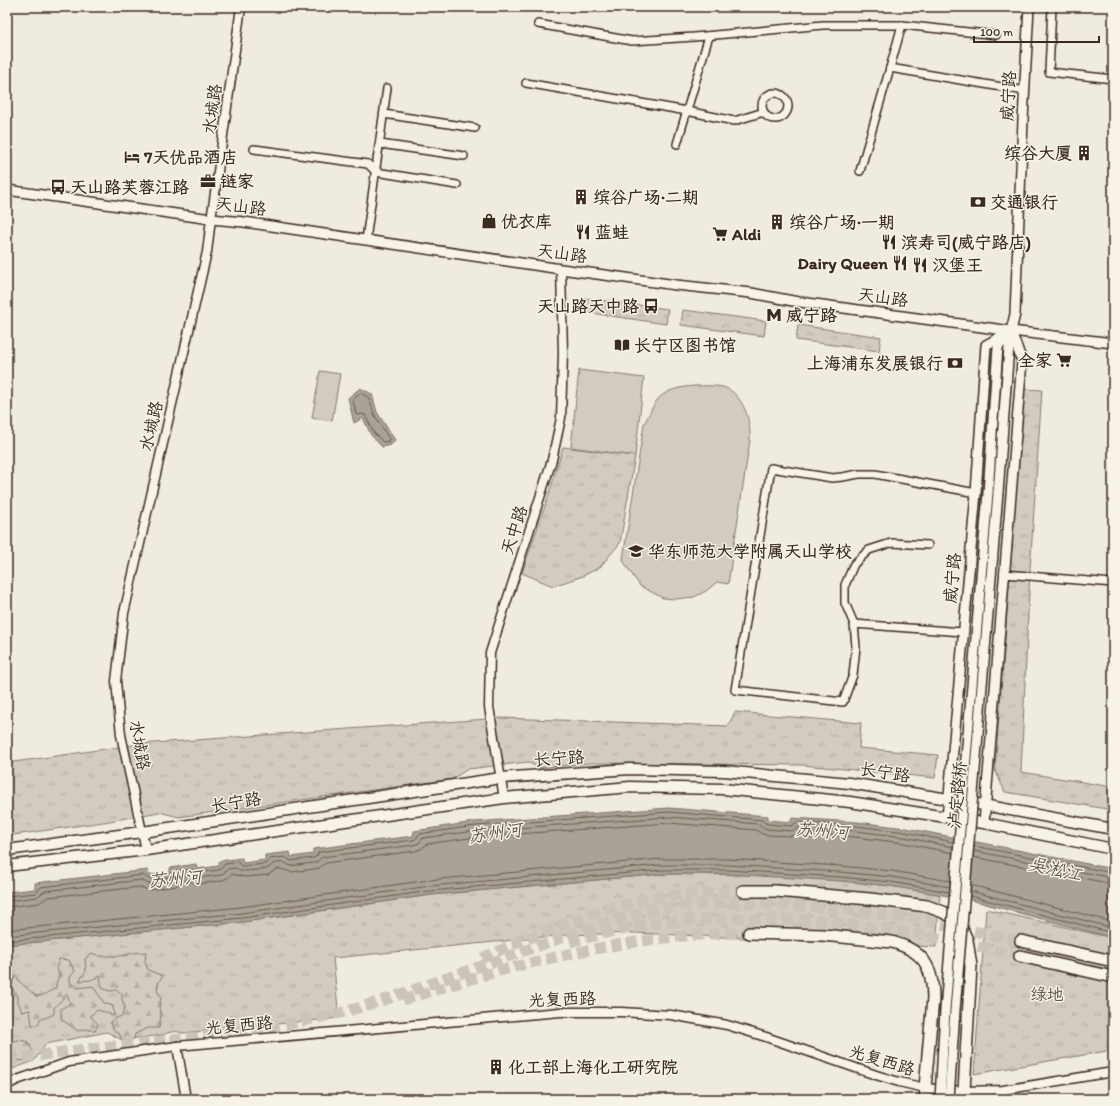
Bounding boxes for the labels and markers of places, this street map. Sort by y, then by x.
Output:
place label: 缤谷大厦 [1004,143,1072,163]
building icon: 缤谷大厦 [1075,144,1093,162]
place label: 7天优品酒店 [143,147,237,167]
hotel icon: 7天优品酒店 [123,148,141,166]
place label: 链家 [220,171,254,191]
office icon: 链家 [199,172,217,190]
place label: 天山路芙蓉江路 [70,177,189,197]
bus stop icon: 天山路芙蓉江路 [49,178,67,196]
place label: 缤谷广场·二期 [593,187,699,207]
building icon: 缤谷广场·二期 [572,188,590,206]
place label: 交通银行 [990,192,1058,212]
bank icon: 交通银行 [969,193,987,211]
place label: 优衣库 [501,211,552,231]
shop icon: 优衣库 [480,212,498,230]
place label: 缤谷广场·一期 [789,212,895,232]
building icon: 缤谷广场·一期 [768,213,786,231]
place label: 蓝蛙 [595,222,629,242]
restaurant icon: 蓝蛙 [574,223,592,241]
place label: Aldi [731,224,761,244]
supermarket icon: Aldi [711,225,729,243]
place label: 滨寿司(威宁路店) [901,232,1031,253]
restaurant icon: 滨寿司(威宁路店) [880,233,898,251]
place label: Dairy Queen [797,253,888,274]
restaurant icon: Dairy Queen [891,254,909,272]
place label: 汉堡王 [932,255,983,275]
restaurant icon: 汉堡王 [911,256,929,274]
place label: 天山路天中路 [537,296,639,316]
bus stop icon: 天山路天中路 [642,297,660,315]
place label: 威宁路 [786,305,837,325]
metro station icon: 威宁路 [765,306,783,324]
place label: 长宁区图书馆 [634,335,736,355]
library icon: 长宁区图书馆 [613,336,631,354]
place label: 全家 [1018,350,1052,370]
supermarket icon: 全家 [1055,351,1073,369]
place label: 上海浦东发展银行 [807,353,943,373]
bank icon: 上海浦东发展银行 [946,354,964,372]
place label: 华东师范大学附属天山学校 [648,541,852,561]
school or university icon: 华东师范大学附属天山学校 [627,542,645,560]
place label: 化工部上海化工研究院 [508,1057,678,1077]
building icon: 化工部上海化工研究院 [487,1058,505,1076]

